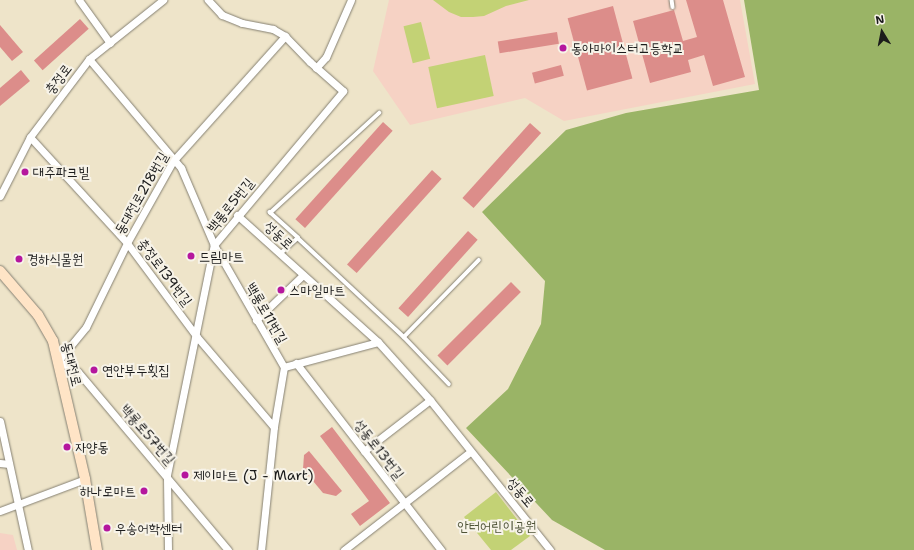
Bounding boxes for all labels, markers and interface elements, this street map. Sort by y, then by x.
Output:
north arrow [862,12,902,52]
text: N [874,12,885,28]
place label: 동아마이스터고등학교 [571,40,684,56]
marker: 동아마이스터고등학교 [558,43,568,53]
street label: 충정로 [41,61,75,97]
street label: 동대전로218번길 [111,149,171,237]
place label: 대주파크빌 [33,164,89,180]
marker: 대주파크빌 [20,167,30,177]
street label: 백룡로5번길 [203,174,257,236]
street label: 성동로 [261,217,297,253]
street label: 충정로139번길 [134,235,196,309]
place label: 드림마트 [199,248,244,264]
place label: 경하식물원 [27,251,83,267]
marker: 드림마트 [186,251,196,261]
marker: 경하식물원 [14,254,24,264]
street label: 백룡로11번길 [243,280,291,346]
place label: 스마일마트 [289,282,345,298]
marker: 스마일마트 [276,285,286,295]
street label: 동대전로 [58,340,86,388]
place label: 연안부두횟집 [102,362,170,378]
marker: 연안부두횟집 [89,365,99,375]
street label: 백룡로57번길 [117,401,179,467]
street label: 성동로13번길 [350,416,408,482]
place label: 자양동 [75,439,109,455]
marker: 자양동 [62,442,72,452]
place label: 제이마트 (J - Mart) [193,467,312,483]
marker: 제이마트 (J - Mart) [180,470,190,480]
street label: 성동로 [504,474,538,510]
place label: 하나로마트 [80,483,136,499]
marker: 하나로마트 [139,486,149,496]
park label: 안터어린이공원 [458,518,536,534]
place label: 우송어학센터 [115,520,183,536]
marker: 우송어학센터 [102,523,112,533]

